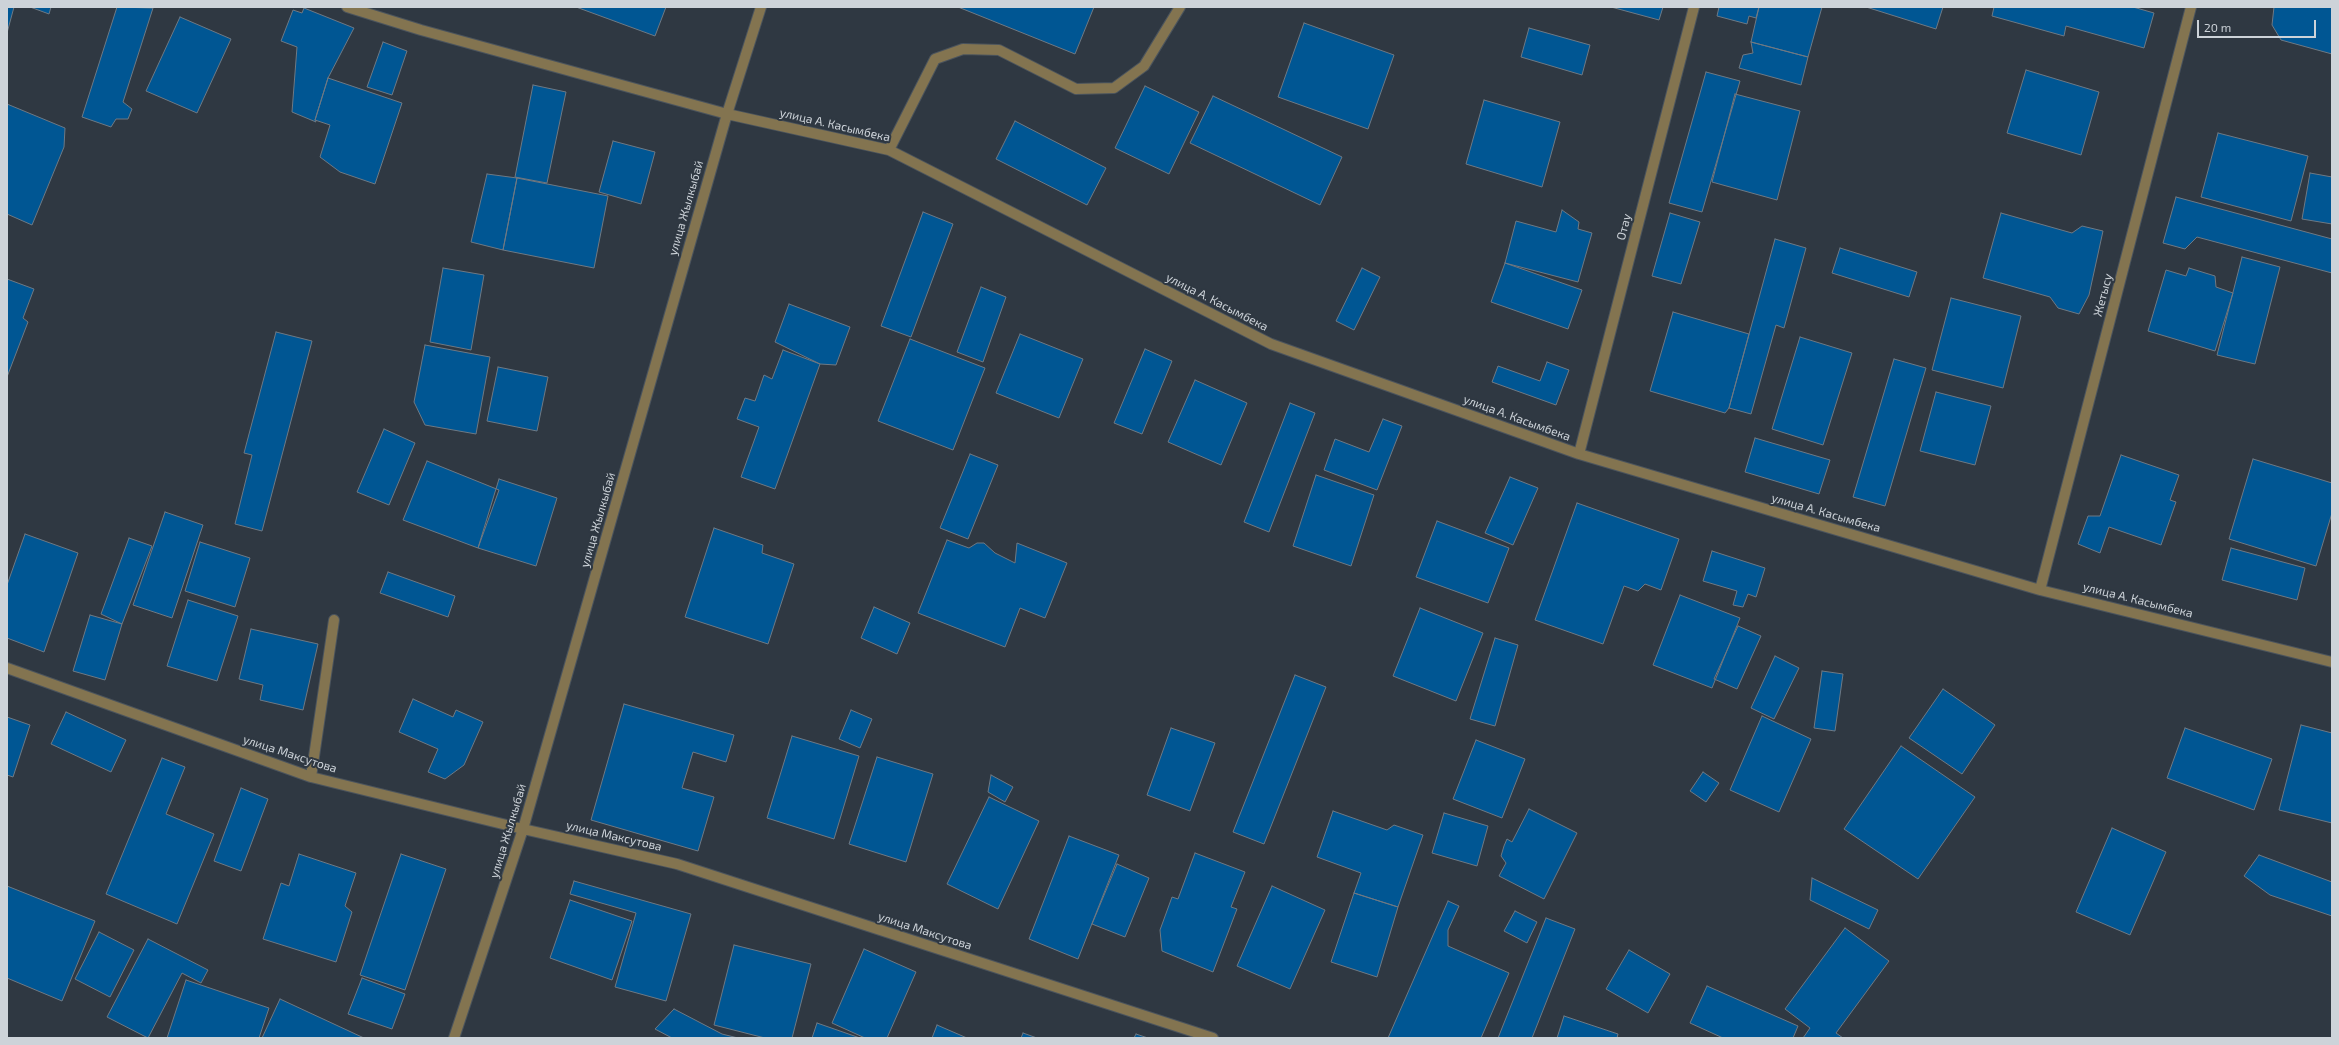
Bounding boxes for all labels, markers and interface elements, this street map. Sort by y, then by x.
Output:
scale bar [2199,12,2318,38]
text: 20 m [2204,20,2231,34]
street label: улица А. Касымбека [778,105,892,145]
street label: улица Жылкыбай [666,159,706,257]
street label: Отау [1614,212,1634,242]
street label: улица А. Касымбека [1163,270,1271,334]
street label: Жетысу [2090,272,2116,318]
street label: улица А. Касымбека [1462,392,1572,444]
street label: улица Жылкыбай [578,471,618,569]
street label: улица А. Касымбека [1770,491,1882,535]
street label: улица А. Касымбека [2082,579,2194,621]
street label: улица Максутова [241,732,339,776]
street label: улица Жылкыбай [487,782,529,880]
street label: улица Максутова [565,818,663,854]
street label: улица Максутова [876,909,974,953]

